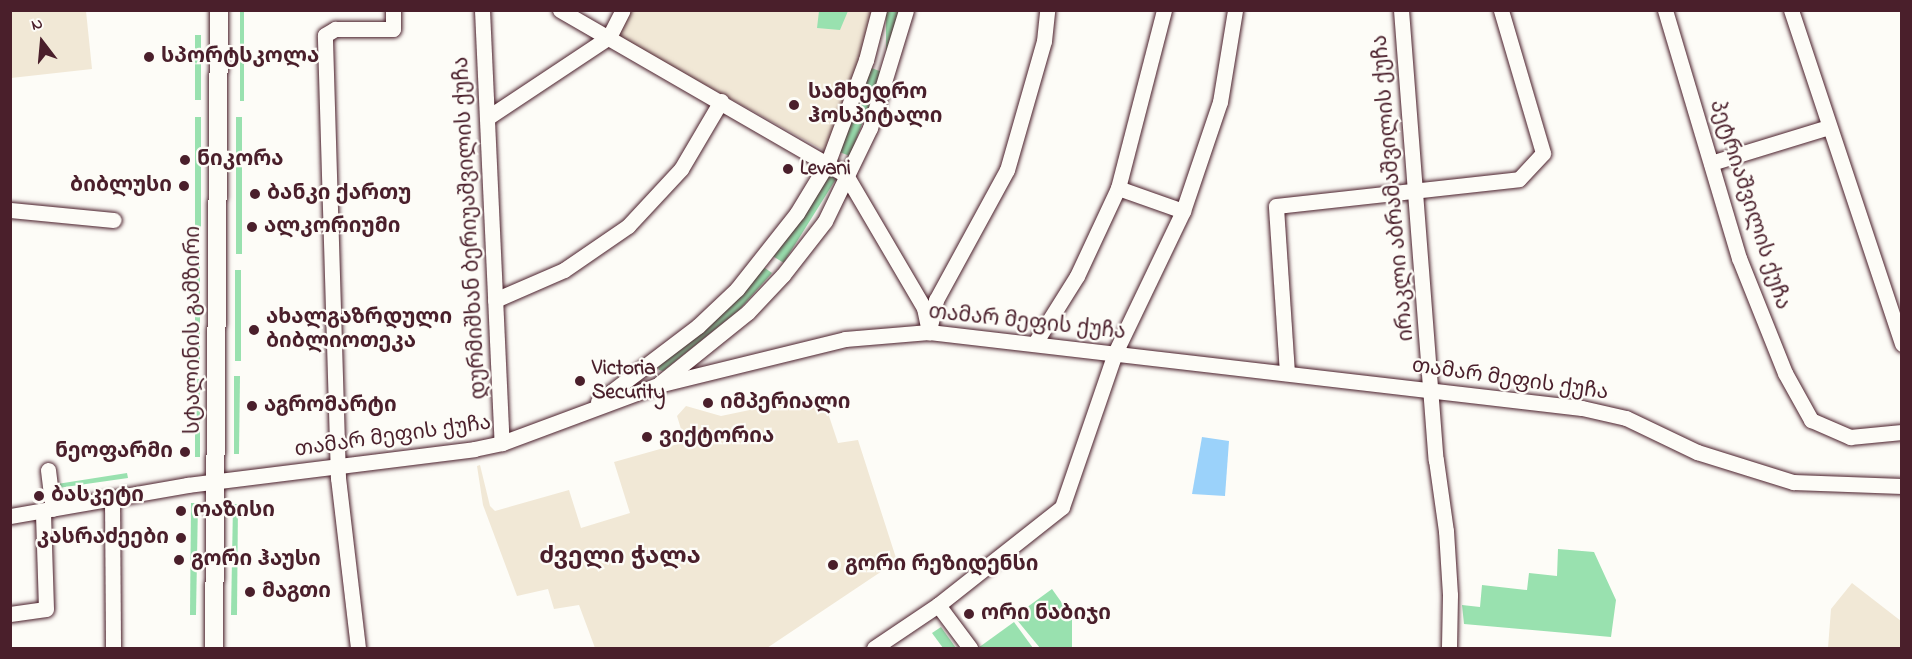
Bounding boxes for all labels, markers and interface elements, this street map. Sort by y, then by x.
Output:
north arrow [12,12,72,72]
text: N [29,12,46,38]
street label: ირაკლი აბრამაშვილის ქუჩა [1368,34,1420,342]
place label: სპორტსკოლა [161,44,319,70]
marker: სპორტსკოლა [142,50,156,64]
street label: დურმიშხან ბერიუაშვილის ქუჩა [449,56,493,400]
place label: სამხედრო ჰოსპიტალი [808,80,942,130]
marker: სამხედრო ჰოსპიტალი [785,96,803,114]
street label: პეტრიაშვილის ქუჩა [1703,97,1795,313]
place label: ნიკორა [197,147,284,173]
marker: ნიკორა [178,153,192,167]
place label: Levani [800,156,851,182]
marker: Levani [781,162,795,176]
place label: ბიბლუსი [70,173,172,199]
marker: ბიბლუსი [177,179,191,193]
place label: ბანკი ქართუ [267,181,411,207]
marker: ბანკი ქართუ [248,187,262,201]
place label: ალკორიუმი [264,214,400,240]
marker: ალკორიუმი [245,220,259,234]
street label: სტალინის გამზირი [181,226,207,434]
street label: თამარ მეფის ქუჩა [927,300,1127,346]
place label: ახალგაზრდული ბიბლიოთეკა [266,305,452,355]
marker: ახალგაზრდული ბიბლიოთეკა [247,323,261,337]
street label: თამარ მეფის ქუჩა [1410,354,1610,406]
place label: Victoria Security [592,356,665,406]
marker: Victoria Security [573,374,587,388]
place label: იმპერიალი [720,390,850,416]
place label: აგრომარტი [264,393,397,419]
marker: იმპერიალი [701,396,715,410]
marker: აგრომარტი [245,399,259,413]
street label: თამარ მეფის ქუჩა [293,411,493,463]
place label: ვიქტორია [659,424,774,450]
marker: ვიქტორია [640,430,654,444]
place label: ნეოფარმი [55,439,173,465]
marker: ნეოფარმი [178,445,192,459]
place label: ბასკეტი [51,483,144,509]
marker: ბასკეტი [32,489,46,503]
place label: ოაზისი [193,498,275,524]
marker: ოაზისი [174,504,188,518]
place label: კასრაძეები [37,525,169,551]
marker: კასრაძეები [174,531,188,545]
district label: ძველი ჭალა [539,544,701,572]
place label: გორი ჰაუსი [191,547,321,573]
place label: გორი რეზიდენსი [845,552,1039,578]
marker: გორი ჰაუსი [172,553,186,567]
marker: გორი რეზიდენსი [826,558,840,572]
place label: მაგთი [262,579,331,605]
marker: მაგთი [243,585,257,599]
place label: ორი ნაბიჯი [981,601,1111,627]
marker: ორი ნაბიჯი [962,607,976,621]

